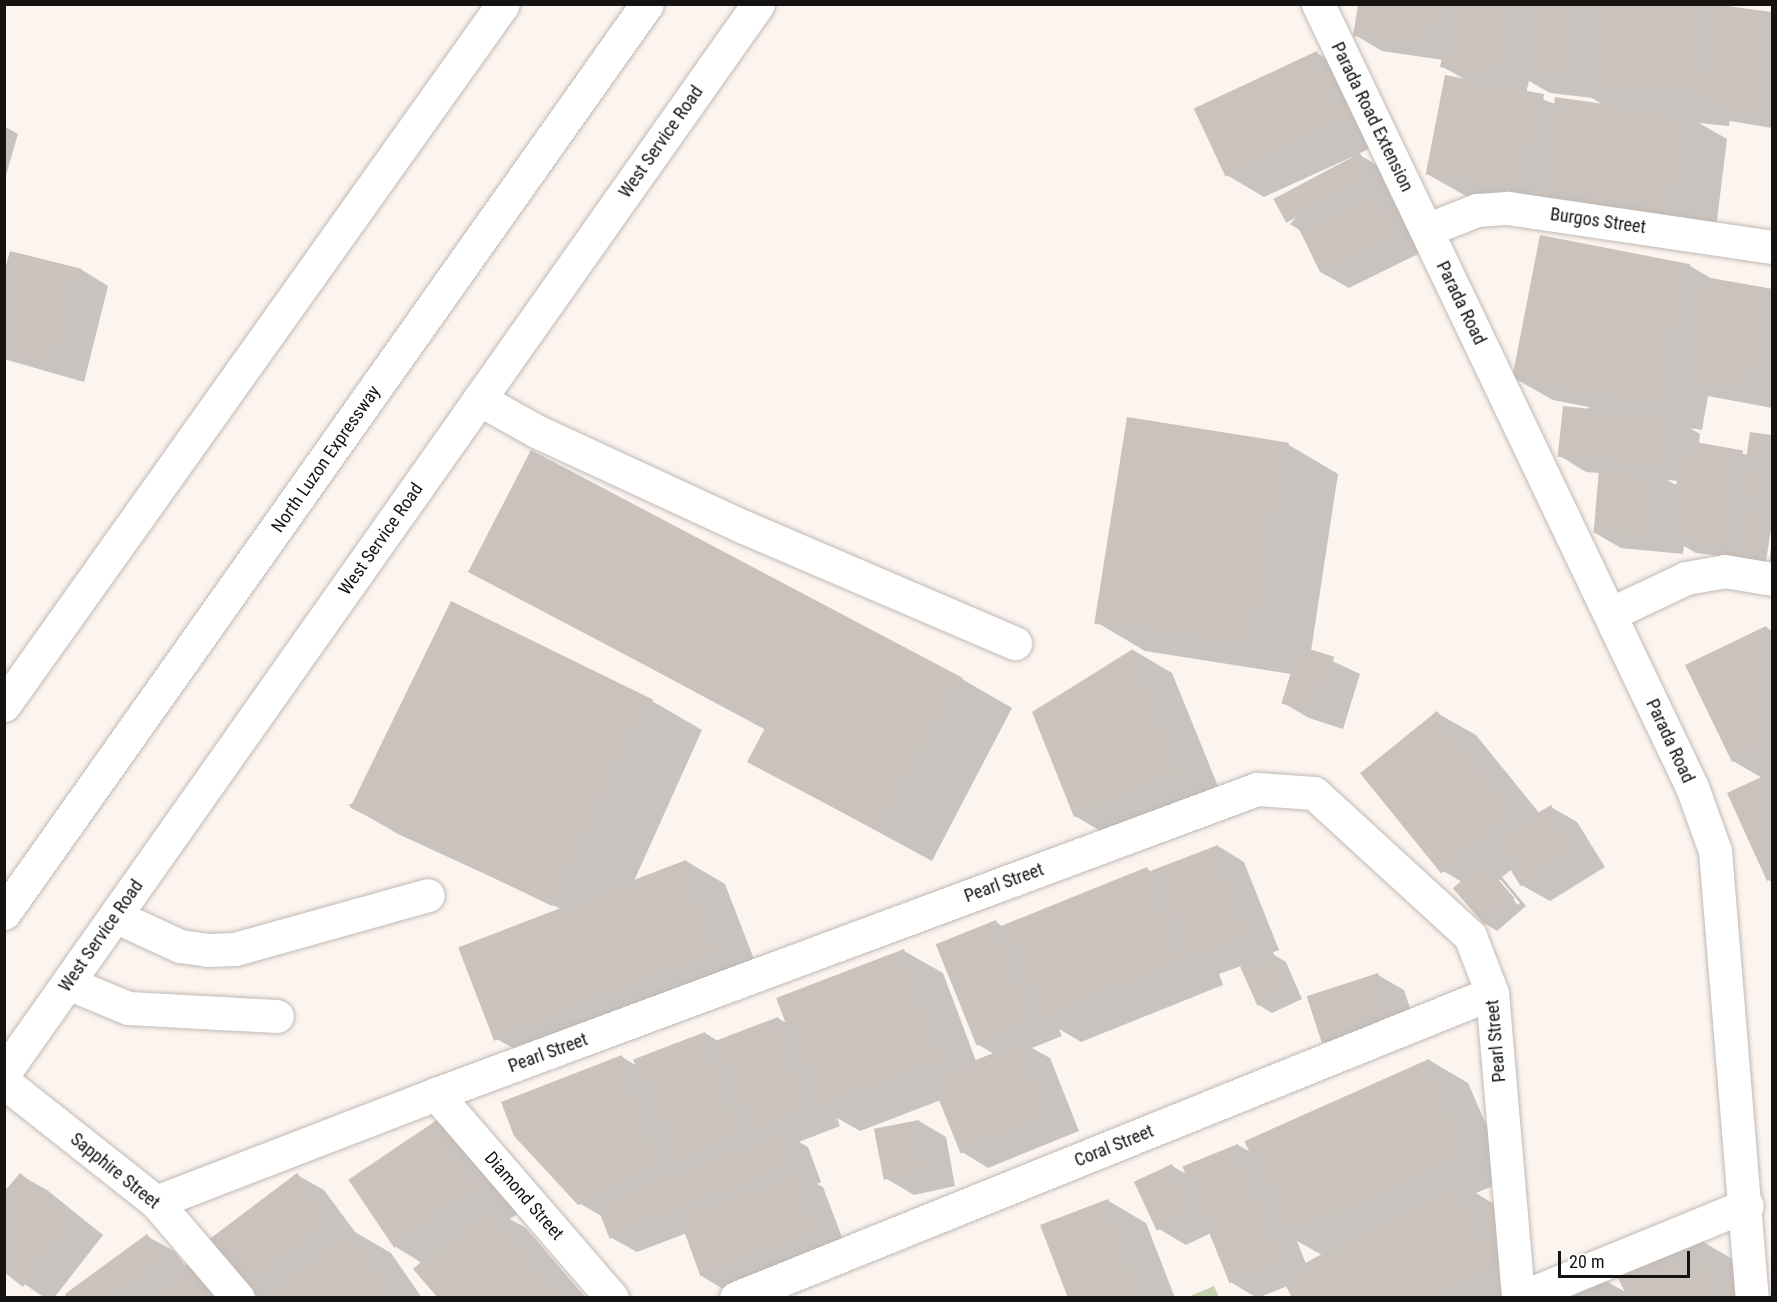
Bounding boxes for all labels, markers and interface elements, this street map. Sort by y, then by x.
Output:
street label: Parada Road Extension [1326,39,1418,195]
street label: West Service Road [614,82,708,202]
street label: Burgos Street [1549,204,1647,238]
street label: Parada Road [1432,258,1490,348]
street label: North Luzon Expressway [267,381,385,537]
street label: West Service Road [334,479,428,599]
street label: Parada Road [1641,696,1699,786]
street label: Pearl Street [961,859,1047,907]
street label: West Service Road [54,876,148,996]
street label: Pearl Street [1482,999,1510,1083]
street label: Pearl Street [505,1029,591,1077]
street label: Coral Street [1071,1120,1157,1172]
street label: Sapphire Street [66,1128,164,1214]
street label: Diamond Street [480,1148,568,1244]
scale bar [1561,1239,1693,1277]
text: 20 m [1569,1251,1604,1272]

